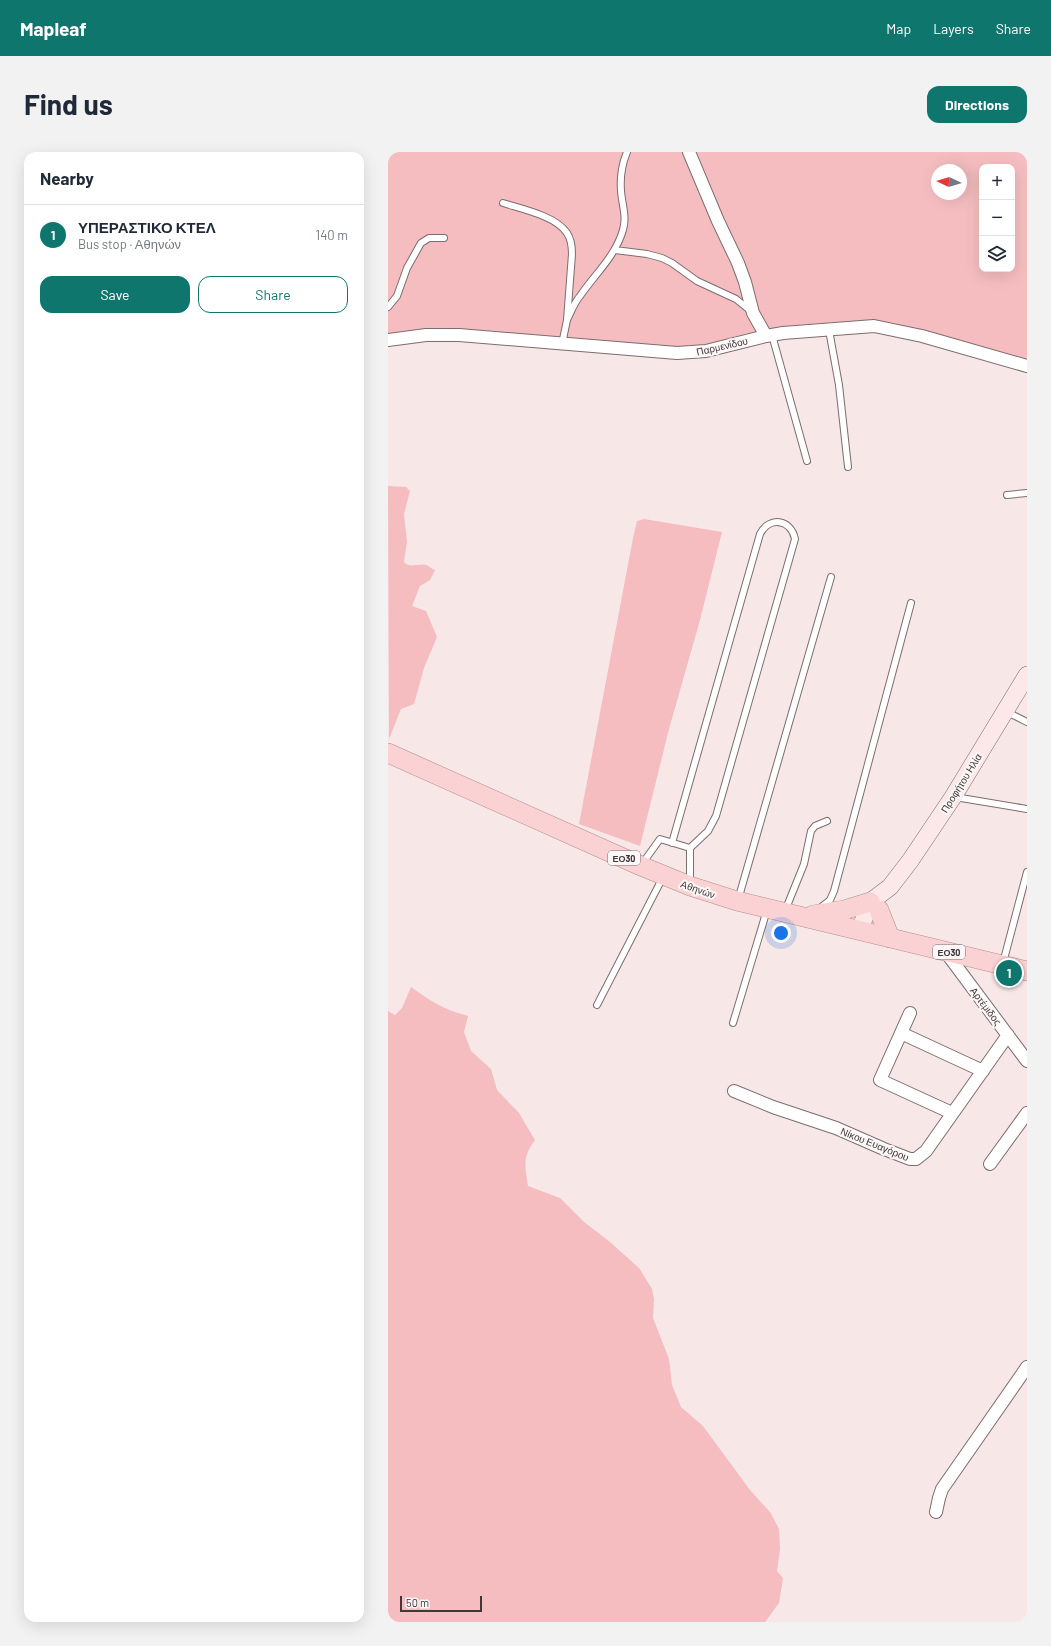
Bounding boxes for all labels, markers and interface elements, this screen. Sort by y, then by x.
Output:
text: Mapleaf [20,17,87,40]
text: Map [886,20,911,37]
text: Layers [933,20,974,37]
text: Share [996,20,1031,37]
button: Directions [927,86,1027,123]
text: Find us [24,87,113,121]
north arrow [931,164,967,200]
map controls [979,164,1015,272]
button: + [979,164,1015,200]
text: Nearby [40,168,94,188]
button: − [979,200,1015,236]
text: ΥΠΕΡΑΣΤΙΚΟ ΚΤΕΛ [78,218,216,236]
text: 1 [51,227,55,243]
text: 140 m [316,227,348,243]
text: Bus stop · Αθηνών [78,236,181,252]
button: layers [979,236,1015,272]
button: Save [40,276,190,313]
button: Share [198,276,348,313]
street label: Παρμενίδου [695,334,749,358]
street label: Προφήτου Ηλία [938,751,984,815]
road number: ΕΟ30 [608,851,640,865]
street label: Αθηνών [679,878,717,900]
your location [771,923,791,943]
road number: ΕΟ30 [933,945,965,959]
pin: 1 [996,958,1022,988]
street label: Αρτέμιδος [968,985,1004,1027]
street label: Νίκου Ευαγόρου [839,1125,911,1163]
scale bar [400,1594,482,1613]
text: 50 m [406,1596,429,1609]

